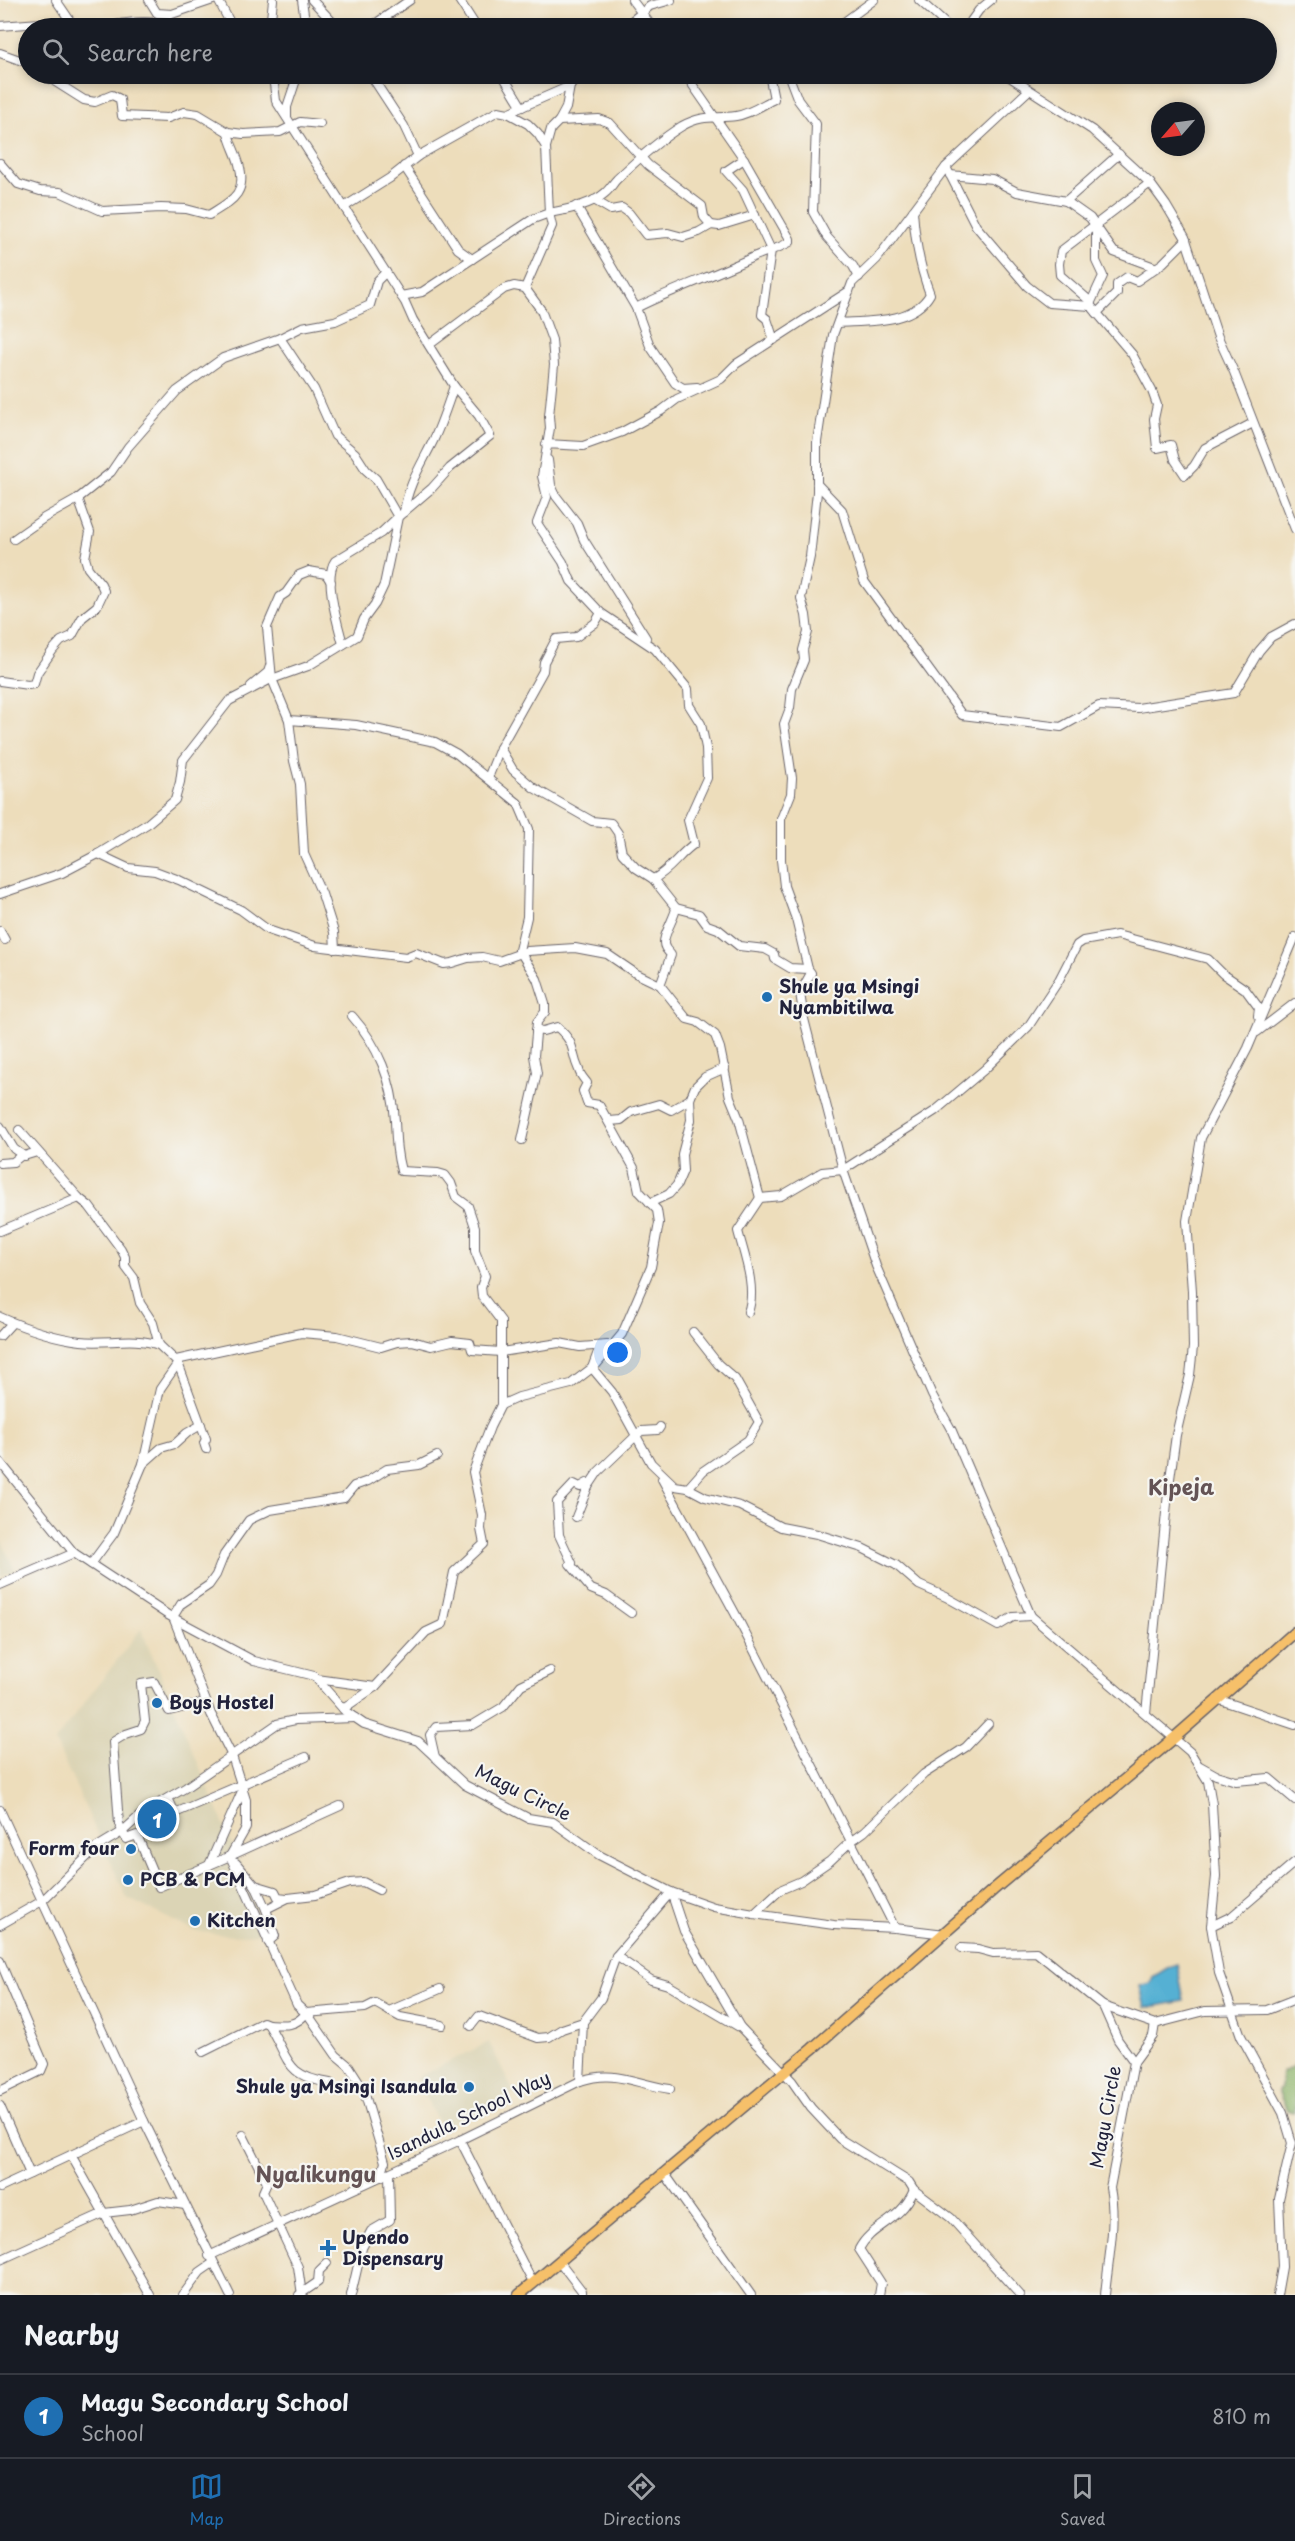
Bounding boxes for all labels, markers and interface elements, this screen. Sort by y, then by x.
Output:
search box [18,18,1277,84]
icon: search [39,35,72,68]
text: Search here [87,35,213,68]
north arrow [1151,102,1205,156]
place label: Shule ya Msingi Nyambitilwa [779,972,919,1020]
marker: Shule ya Msingi Nyambitilwa [760,990,774,1004]
your location [603,1338,632,1367]
district label: Kipeja [1148,1470,1214,1502]
place label: Boys Hostel [169,1688,274,1715]
marker: Boys Hostel [150,1696,164,1710]
street label: Magu Circle [471,1757,576,1827]
pin: 1 [138,1796,176,1842]
place label: Form four [28,1834,120,1861]
marker: Form four [124,1842,138,1856]
place label: PCB & PCM [140,1865,245,1892]
marker: PCB & PCM [121,1873,135,1887]
place label: Kitchen [207,1906,276,1933]
marker: Kitchen [188,1914,202,1928]
street label: Isandula School Way [382,2063,555,2166]
street label: Magu Circle [1082,2063,1127,2170]
place label: Shule ya Msingi Isandula [236,2072,457,2099]
marker: Shule ya Msingi Isandula [462,2080,476,2094]
district label: Nyalikungu [256,2157,376,2189]
place label: Upendo Dispensary [342,2223,444,2271]
marker: Upendo Dispensary [319,2239,337,2257]
text: Nearby [24,2315,119,2354]
text: Magu Secondary School [81,2385,349,2418]
text: 1 [39,2401,48,2431]
text: 810 m [1212,2401,1271,2431]
text: School [81,2418,144,2448]
tab: Map [190,2470,224,2530]
tab: Directions [603,2470,681,2530]
tab: Saved [1060,2470,1105,2530]

